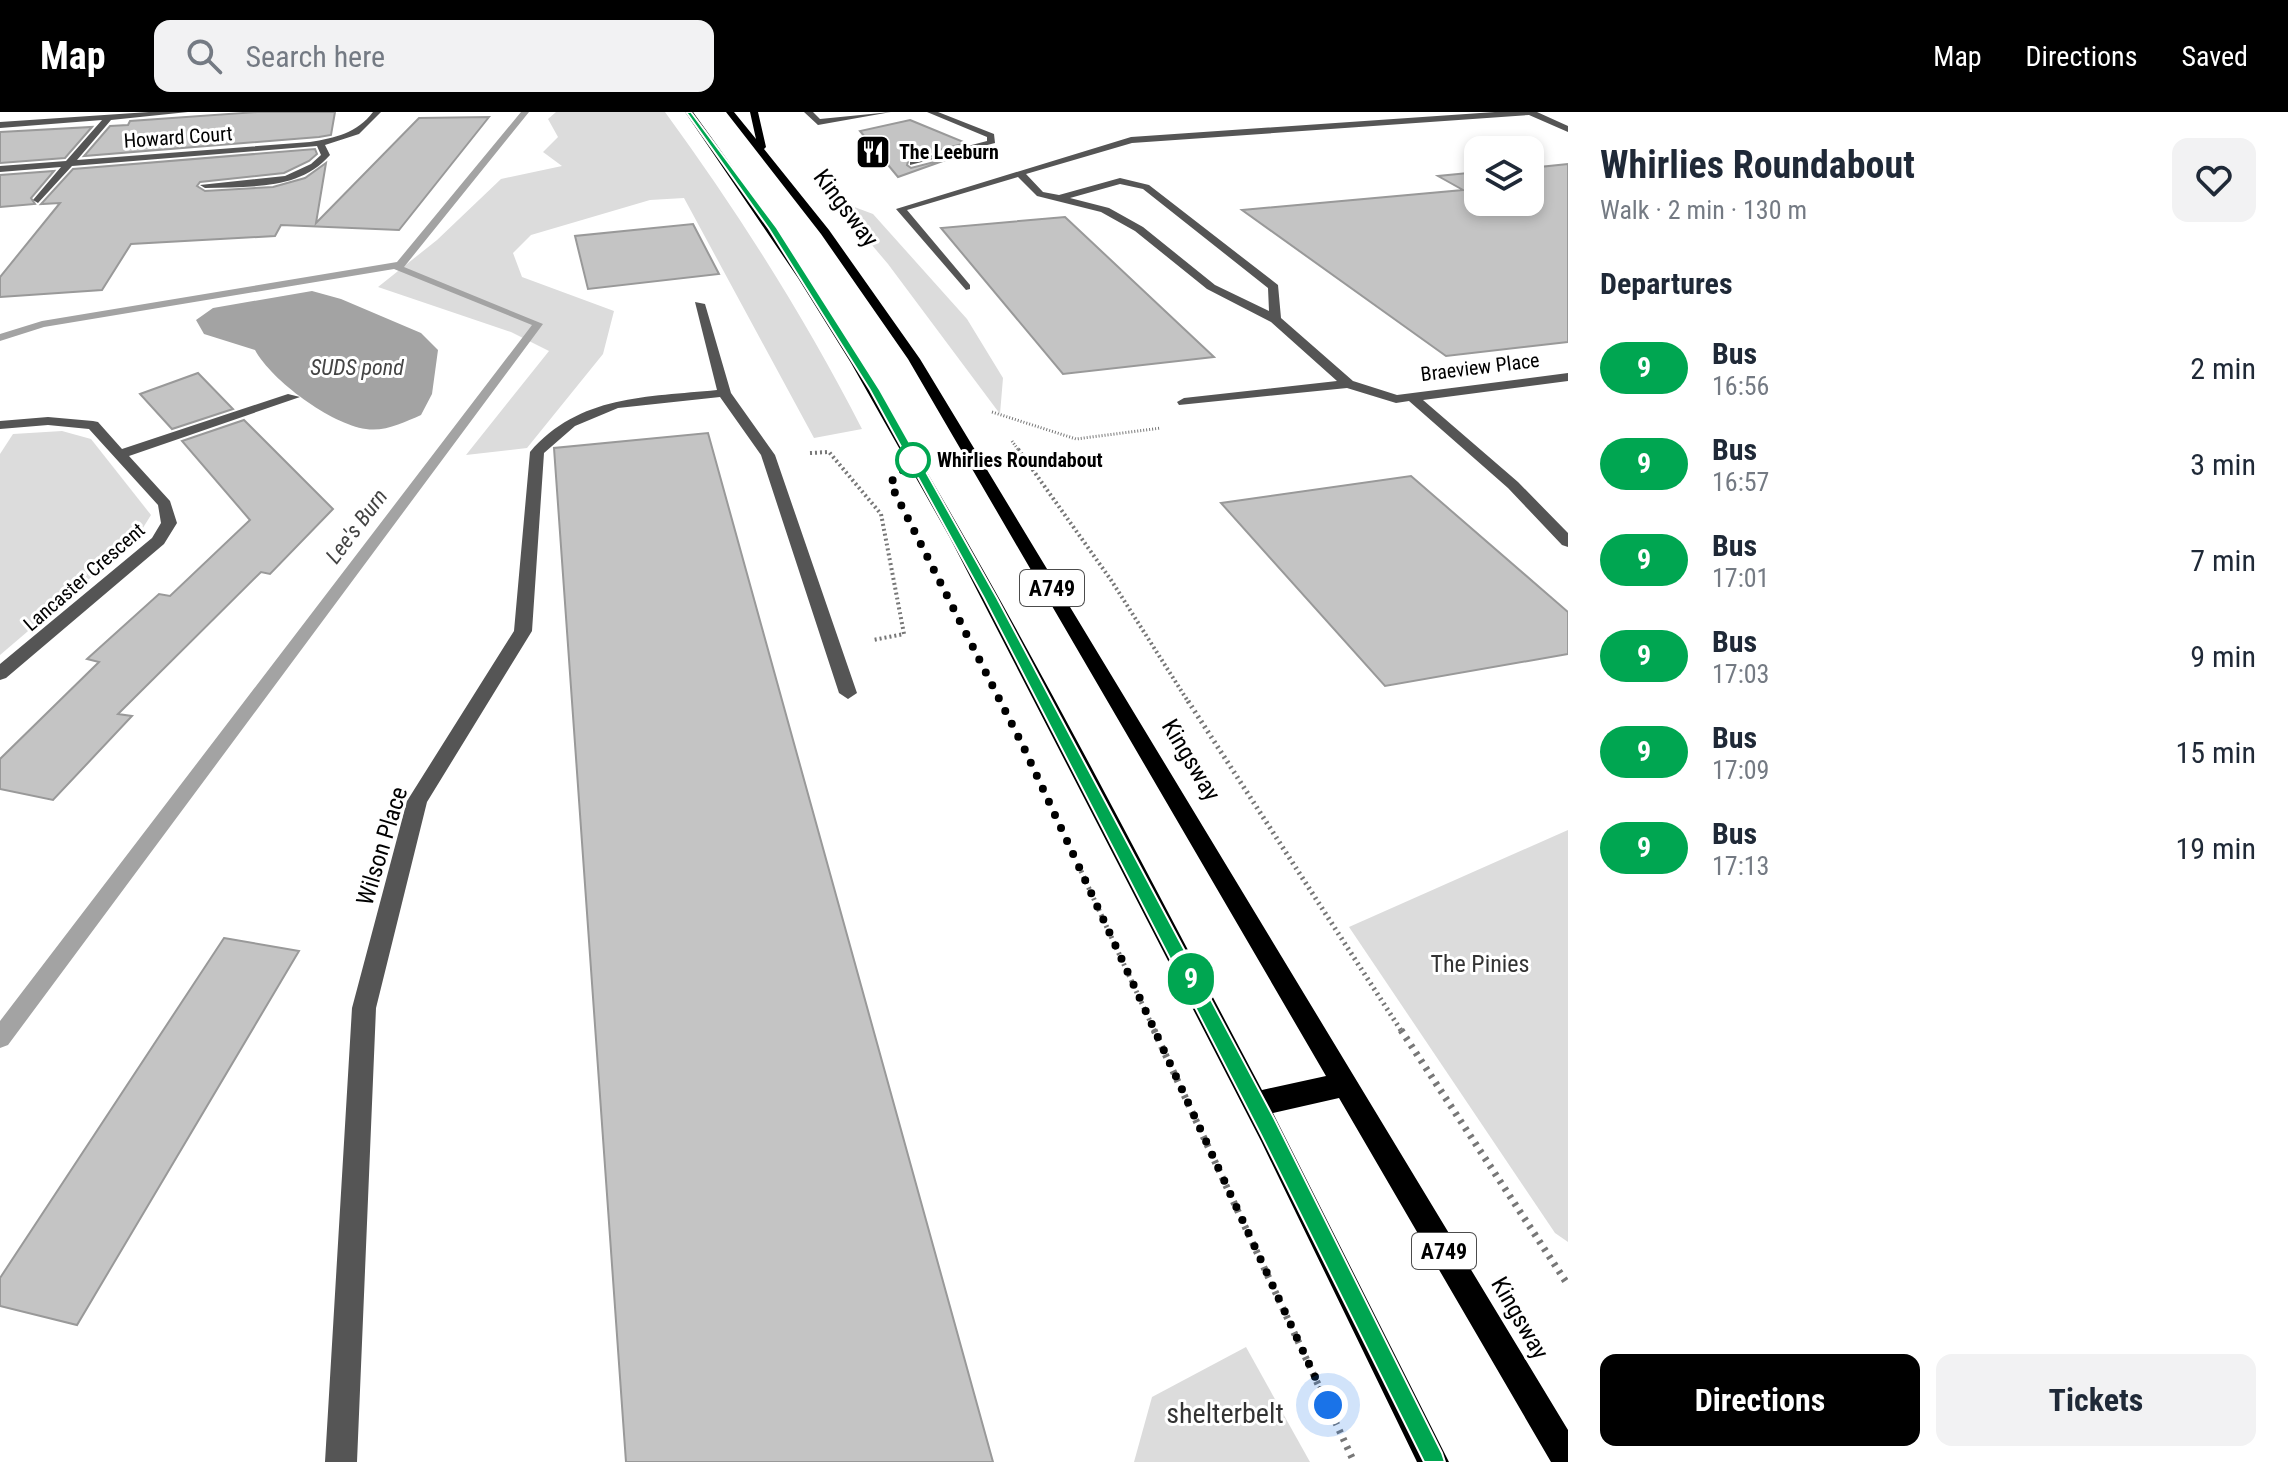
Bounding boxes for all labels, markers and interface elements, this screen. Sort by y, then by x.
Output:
search box [154,20,714,92]
text: Map [40,34,106,78]
icon: search [182,34,226,78]
text: Search here [246,39,385,74]
text: Map [1933,40,1982,73]
text: Directions [2026,40,2137,73]
text: Saved [2181,40,2248,73]
street label: Howard Court [123,121,233,153]
restaurant icon: The Leeburn [854,133,892,171]
map controls [1464,136,1544,216]
button: layers [1464,136,1544,216]
button: heart [2172,138,2256,222]
place label: The Leeburn [899,140,999,164]
text: Whirlies Roundabout [1600,143,1915,187]
street label: Kingsway [808,164,884,252]
text: Walk · 2 min · 130 m [1600,195,1807,225]
text: Departures [1600,266,1733,301]
text: Bus [1712,336,1757,371]
street label: Braeview Place [1419,348,1541,386]
text: 9 [1637,351,1651,384]
text: 2 min [2190,351,2256,386]
water label: SUDS pond [310,355,404,380]
text: 16:56 [1712,371,1769,401]
text: Bus [1712,432,1757,467]
marker: Whirlies Roundabout [896,443,930,477]
text: 9 [1637,447,1651,480]
text: 3 min [2190,447,2256,482]
place label: Whirlies Roundabout [937,448,1103,472]
text: 16:57 [1712,467,1769,497]
water label: Lee's Burn [320,484,392,568]
street label: Lancaster Crescent [19,518,150,636]
text: Bus [1712,528,1757,563]
text: 9 [1637,543,1651,576]
text: 7 min [2190,543,2256,578]
text: 17:01 [1712,563,1769,593]
road number: A749 [1020,570,1084,606]
text: Bus [1712,624,1757,659]
text: 9 [1637,639,1651,672]
text: 9 min [2190,639,2256,674]
text: 17:03 [1712,659,1769,689]
street label: Kingsway [1156,714,1226,806]
text: Bus [1712,720,1757,755]
text: 9 [1637,735,1651,768]
text: 15 min [2175,735,2256,770]
text: 17:09 [1712,755,1769,785]
street label: Wilson Place [351,784,413,908]
text: Bus [1712,816,1757,851]
text: 9 [1637,831,1651,864]
text: 19 min [2175,831,2256,866]
text: 17:13 [1712,851,1769,881]
park label: The Pinies [1431,950,1529,978]
line badge: 9 [1165,953,1217,1005]
text: 9 [1184,962,1198,995]
road number: A749 [1412,1233,1476,1269]
street label: Kingsway [1485,1272,1555,1364]
button: Directions [1600,1354,1920,1446]
button: Tickets [1936,1354,2256,1446]
your location [1308,1385,1348,1425]
park label: shelterbelt [1166,1397,1284,1430]

